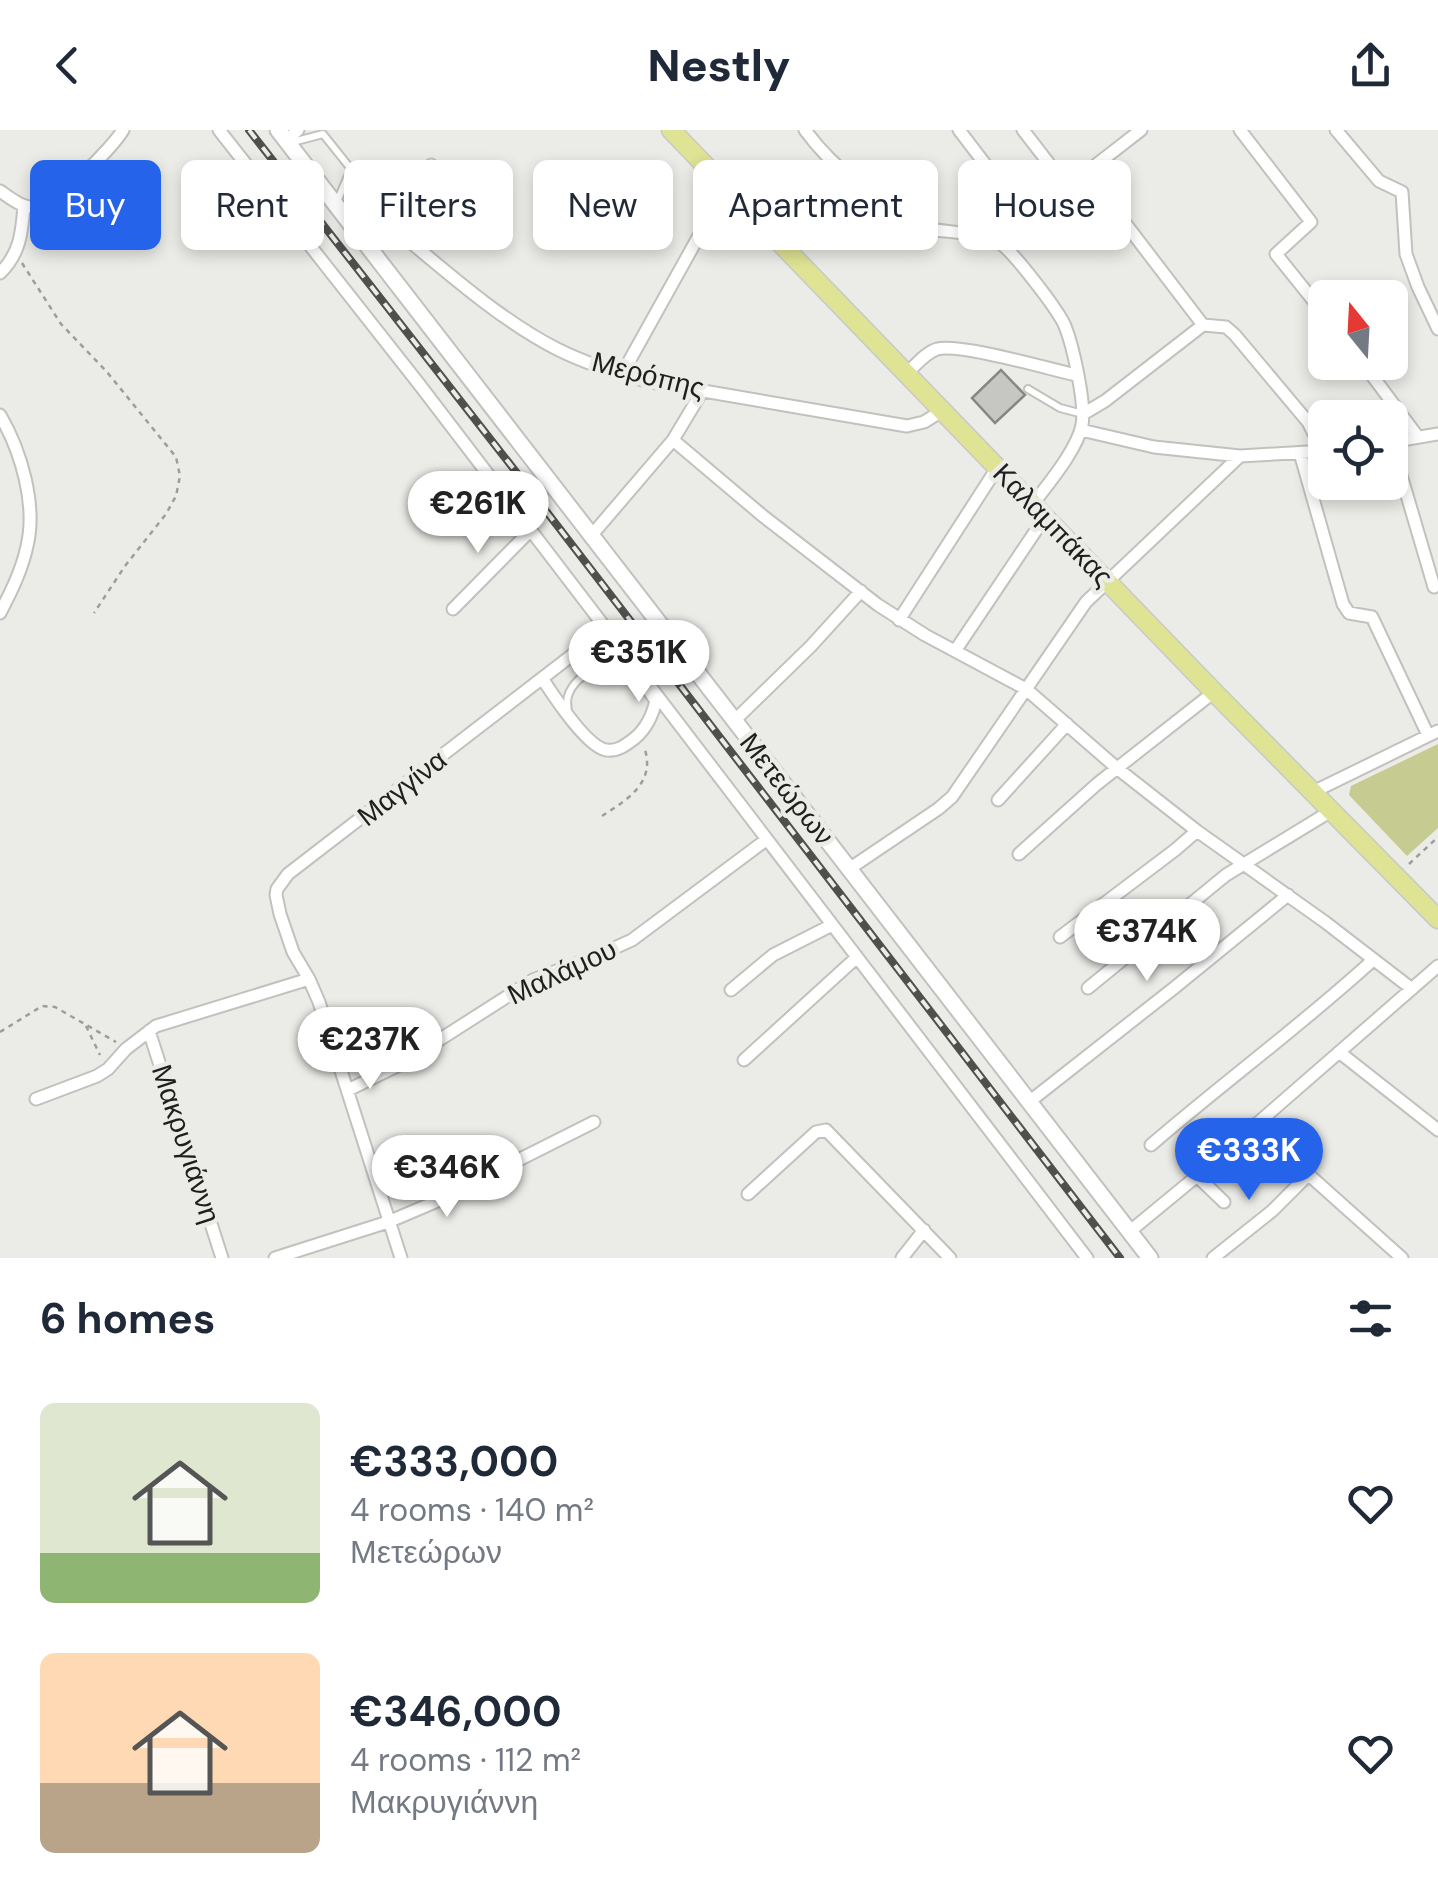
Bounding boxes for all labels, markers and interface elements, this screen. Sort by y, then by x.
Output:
text: Nestly [648,36,790,95]
icon: back [40,38,95,93]
icon: share [1343,38,1398,93]
chip: Buy [30,160,161,250]
chip: Rent [181,160,324,250]
chip: Filters [344,160,513,250]
chip: New [533,160,673,250]
chip: Apartment [693,160,938,250]
chip: House [958,160,1131,250]
north arrow [1308,280,1408,380]
map controls [1308,280,1408,500]
street label: Μερόπης [588,343,708,407]
button: locate [1308,400,1408,500]
street label: Καλαμπάκας [985,455,1121,595]
pin: €261K [408,471,548,556]
text: €261K [430,482,526,524]
pin: €351K [569,620,709,705]
text: €351K [590,631,688,673]
street label: Μετεώρων [731,725,843,853]
street label: Μαγγίνα [350,741,454,835]
pin: €374K [1077,899,1217,984]
text: €374K [1096,910,1198,952]
street label: Μαλάμου [501,931,623,1013]
pin: €237K [300,1007,440,1092]
text: €237K [320,1018,420,1060]
street label: Μακρυγιάννη [143,1060,229,1228]
pin: €333K [1179,1118,1319,1203]
text: €333K [1197,1129,1301,1171]
pin: €346K [377,1135,517,1220]
text: €346K [394,1146,500,1188]
text: 6 homes [40,1291,215,1346]
icon: filters [1343,1291,1398,1346]
text: €333,000 [350,1434,558,1489]
icon: home [120,1443,240,1563]
icon: heart [1343,1476,1398,1531]
text: 4 rooms · 140 m² [350,1489,594,1531]
text: Μετεώρων [350,1531,502,1573]
text: €346,000 [350,1684,561,1739]
icon: home [120,1693,240,1813]
icon: heart [1343,1726,1398,1781]
text: 4 rooms · 112 m² [350,1739,581,1781]
text: Μακρυγιάννη [350,1781,538,1823]

